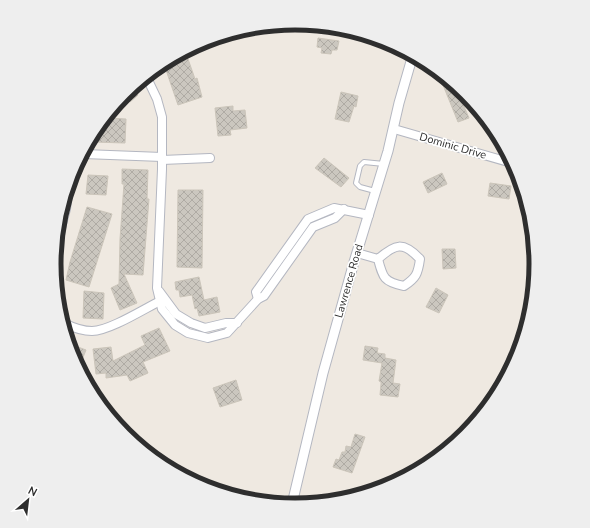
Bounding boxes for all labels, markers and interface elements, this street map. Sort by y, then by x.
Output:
street label: Dominic Drive [418,129,488,163]
street label: Lawrence Road [331,242,367,320]
north arrow [8,480,48,520]
text: N [25,483,40,500]

